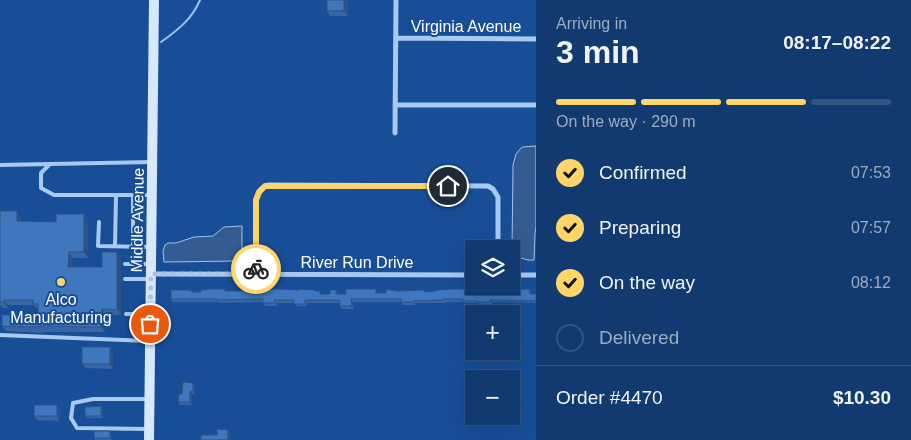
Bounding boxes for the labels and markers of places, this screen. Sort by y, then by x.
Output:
pin [427,165,469,207]
marker: Alco Manufacturing [55,276,67,288]
place label: Alco Manufacturing [10,291,112,326]
pin [129,303,171,345]

